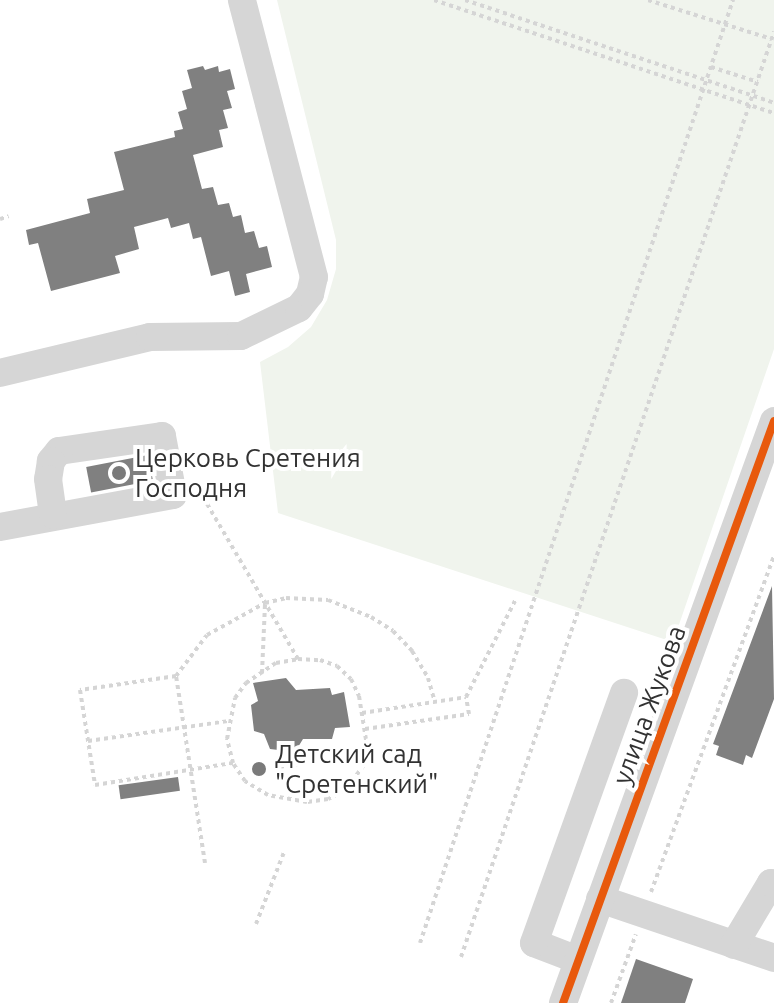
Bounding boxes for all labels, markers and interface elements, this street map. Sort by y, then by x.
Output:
place label: Церковь Сретения Господня [135,442,361,504]
marker: Церковь Сретения Господня [110,464,128,482]
street label: улица Жукова [606,621,692,789]
place label: Детский сад "Сретенский" [275,738,438,800]
marker: Детский сад "Сретенский" [250,760,268,778]

